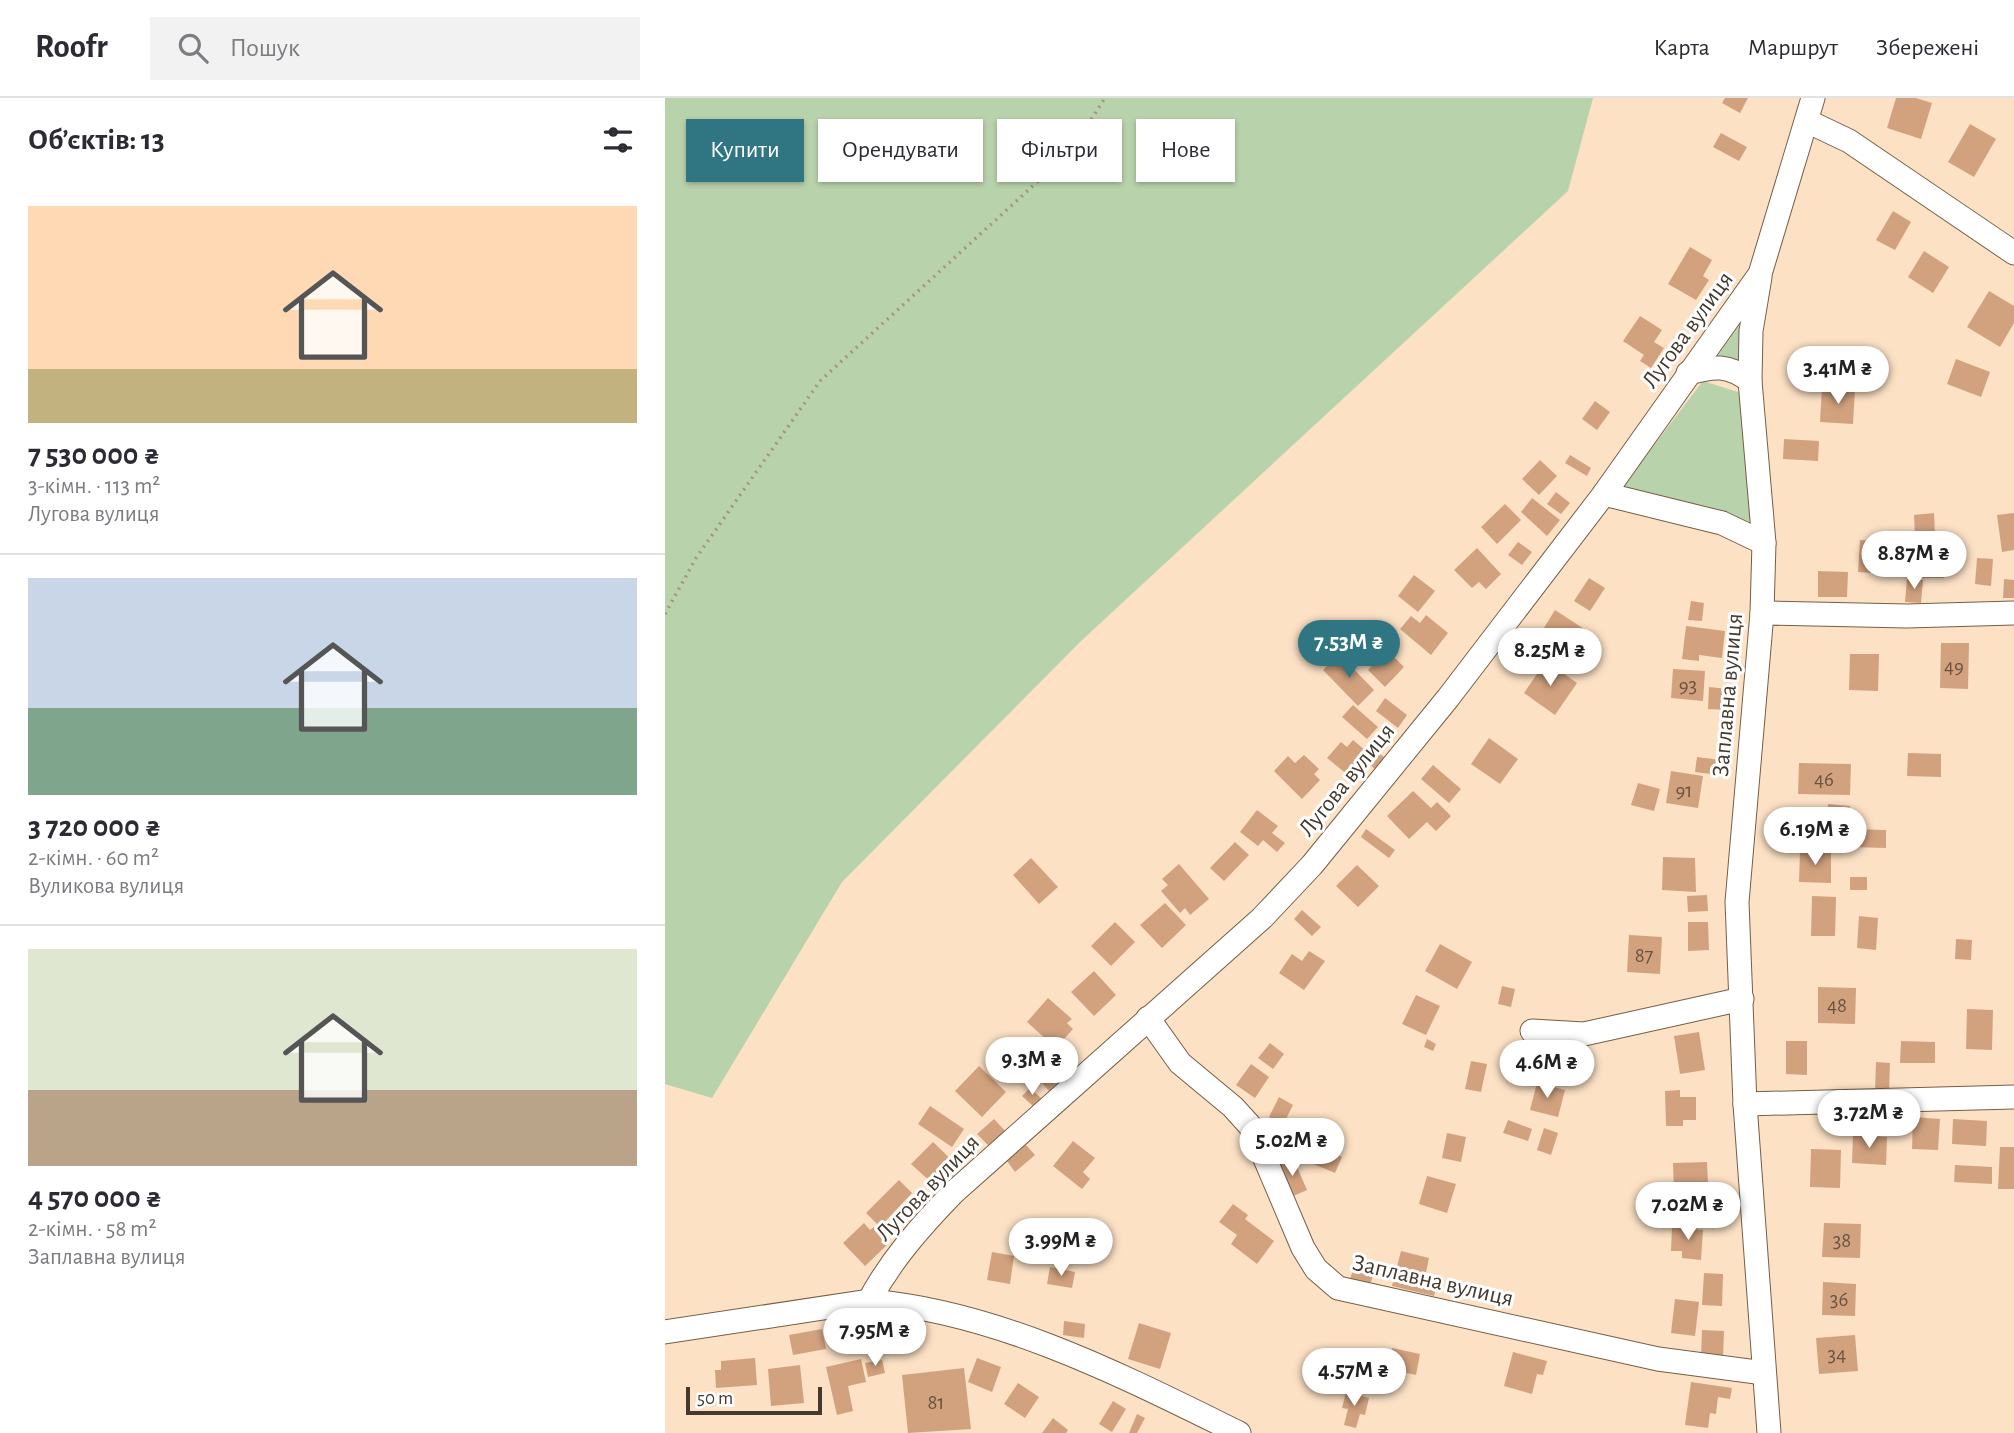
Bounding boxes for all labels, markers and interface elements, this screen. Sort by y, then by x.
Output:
search box [150,17,640,80]
icon: search [174,29,212,67]
text: Roofr [35,31,108,64]
text: Пошук [230,35,300,61]
text: Карта [1654,36,1710,60]
text: Маршрут [1748,36,1838,60]
text: Збережені [1876,36,1979,60]
chip: Купити [686,119,804,182]
chip: Орендувати [818,119,983,182]
chip: Фільтри [997,119,1122,182]
chip: Нове [1136,119,1235,182]
icon: filters [599,121,637,159]
text: Об’єктів: 13 [28,125,165,155]
icon: home [270,252,396,378]
street label: Лугова вулиця [1638,267,1738,393]
pin: 3.41M ₴ [1773,346,1903,406]
text: 3.41M ₴ [1803,357,1873,380]
text: 7 530 000 ₴ [28,440,160,470]
text: 3-кімн. · 113 m² [28,475,160,498]
text: Лугова вулиця [28,503,160,526]
pin: 8.87M ₴ [1849,532,1979,591]
text: 8.87M ₴ [1878,542,1950,565]
street label: Заплавна вулиця [1709,612,1747,778]
pin: 7.53M ₴ [1284,620,1414,680]
icon: home [270,624,396,750]
pin: 8.25M ₴ [1485,628,1615,688]
text: 7.53M ₴ [1314,631,1384,654]
text: 8.25M ₴ [1514,639,1586,662]
house number: 49 [1944,656,1964,677]
house number: 93 [1679,675,1697,696]
street label: Лугова вулиця [1294,719,1400,841]
house number: 46 [1814,769,1834,790]
house number: 91 [1675,780,1693,801]
pin: 6.19M ₴ [1750,808,1880,867]
text: 3 720 000 ₴ [28,812,161,842]
text: 6.19M ₴ [1780,818,1850,841]
text: 2-кімн. · 60 m² [28,847,159,870]
text: Вуликова вулиця [28,875,184,898]
house number: 87 [1635,945,1654,966]
icon: home [270,995,396,1121]
house number: 48 [1827,995,1847,1016]
pin: 9.3M ₴ [975,1038,1089,1097]
pin: 4.6M ₴ [1490,1040,1604,1100]
text: 9.3M ₴ [1001,1048,1063,1071]
text: 4.6M ₴ [1515,1051,1579,1074]
pin: 3.72M ₴ [1804,1090,1934,1150]
text: 3.72M ₴ [1833,1101,1905,1124]
pin: 5.02M ₴ [1227,1118,1357,1178]
text: 5.02M ₴ [1255,1129,1329,1152]
street label: Лугова вулиця [872,1130,984,1246]
pin: 7.02M ₴ [1623,1182,1753,1242]
text: 4 570 000 ₴ [28,1183,162,1213]
text: 7.02M ₴ [1651,1193,1725,1216]
text: 2-кімн. · 58 m² [28,1218,157,1241]
pin: 3.99M ₴ [996,1218,1126,1278]
text: 3.99M ₴ [1025,1229,1097,1252]
house number: 38 [1833,1230,1851,1251]
text: Заплавна вулиця [28,1246,186,1269]
street label: Заплавна вулиця [1350,1251,1516,1311]
house number: 36 [1830,1289,1848,1310]
pin: 7.95M ₴ [810,1308,940,1368]
text: 7.95M ₴ [839,1319,911,1342]
house number: 34 [1828,1344,1846,1365]
pin: 4.57M ₴ [1289,1348,1419,1408]
text: 4.57M ₴ [1318,1359,1390,1382]
scale bar [686,1384,823,1416]
text: 50 m [697,1389,733,1408]
house number: 81 [927,1392,945,1413]

